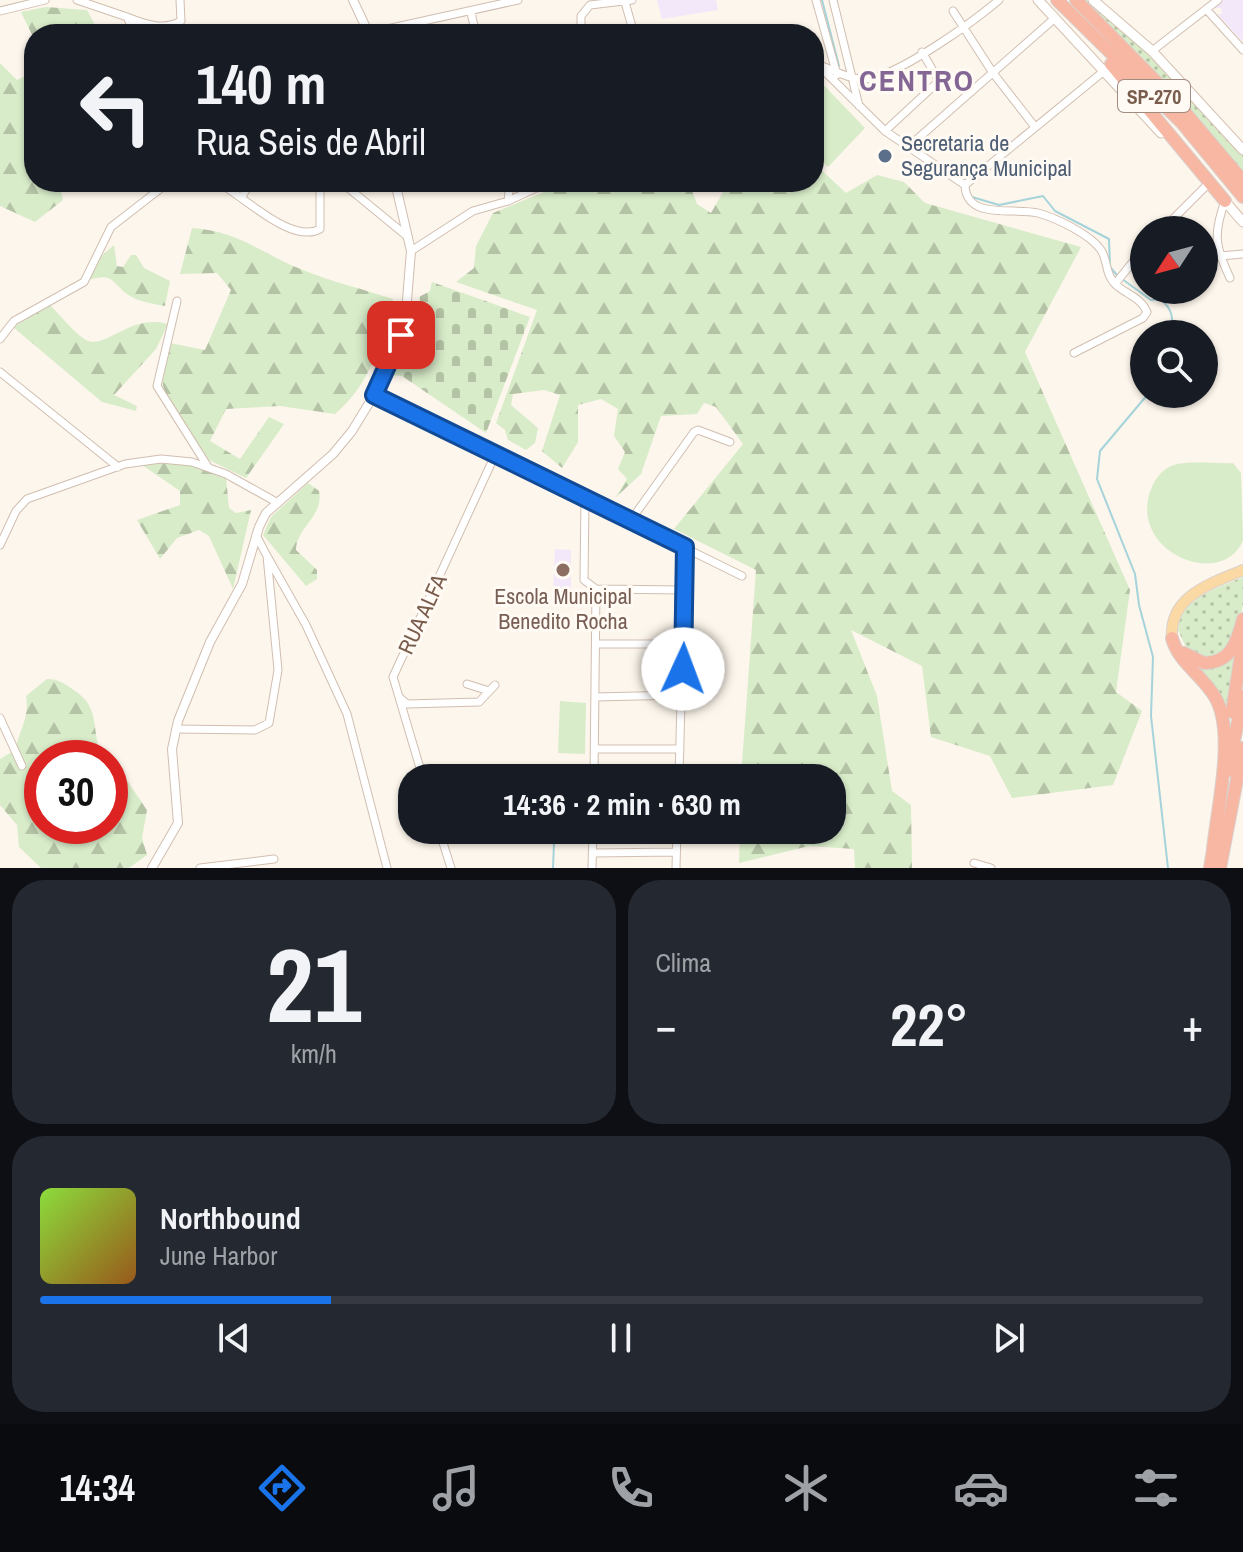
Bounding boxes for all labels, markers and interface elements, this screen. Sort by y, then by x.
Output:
text: 140 m [196,46,326,121]
icon: left [64,56,168,160]
district label: CENTRO [859,60,975,100]
road number: SP-270 [1118,80,1190,112]
text: Rua Seis de Abril [196,118,426,166]
place label: Secretaria de Segurança Municipal [901,128,1071,183]
marker: Secretaria de Segurança Municipal [876,147,894,165]
north arrow [1130,216,1218,304]
map controls [1130,216,1218,408]
pin [367,301,435,369]
icon: arrive [379,313,423,357]
button: search [1130,320,1218,408]
marker: Escola Municipal Benedito Rocha [554,561,572,579]
street label: RUA ALFA [390,568,454,659]
place label: Escola Municipal Benedito Rocha [494,581,632,636]
position arrow [641,627,725,711]
speed limit sign: 30 [24,740,128,844]
text: 14:36 · 2 min · 630 m [503,784,741,824]
text: 21 [266,914,361,1054]
text: Clima [656,945,711,980]
text: 22° [890,984,969,1065]
text: − [656,995,677,1055]
text: + [1182,995,1203,1055]
text: km/h [291,1036,337,1071]
text: Northbound [160,1198,301,1238]
text: June Harbor [160,1238,277,1273]
icon: previous [212,1316,256,1360]
icon: pause [599,1316,643,1360]
icon: next [987,1316,1031,1360]
icon: directions [254,1460,310,1516]
icon: music [428,1460,484,1516]
icon: phone [603,1460,659,1516]
icon: climate [778,1460,834,1516]
icon: car [953,1460,1009,1516]
icon: filters [1128,1460,1184,1516]
text: 14:34 [59,1464,135,1512]

